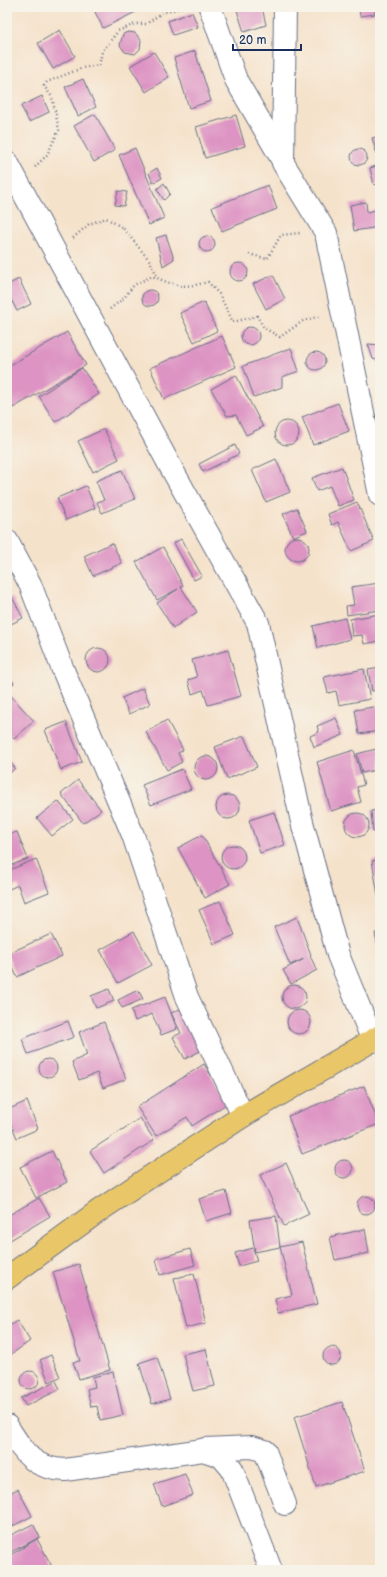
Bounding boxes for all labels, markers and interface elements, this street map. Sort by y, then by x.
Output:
scale bar [233,26,301,52]
text: 20 m [239,33,266,48]

